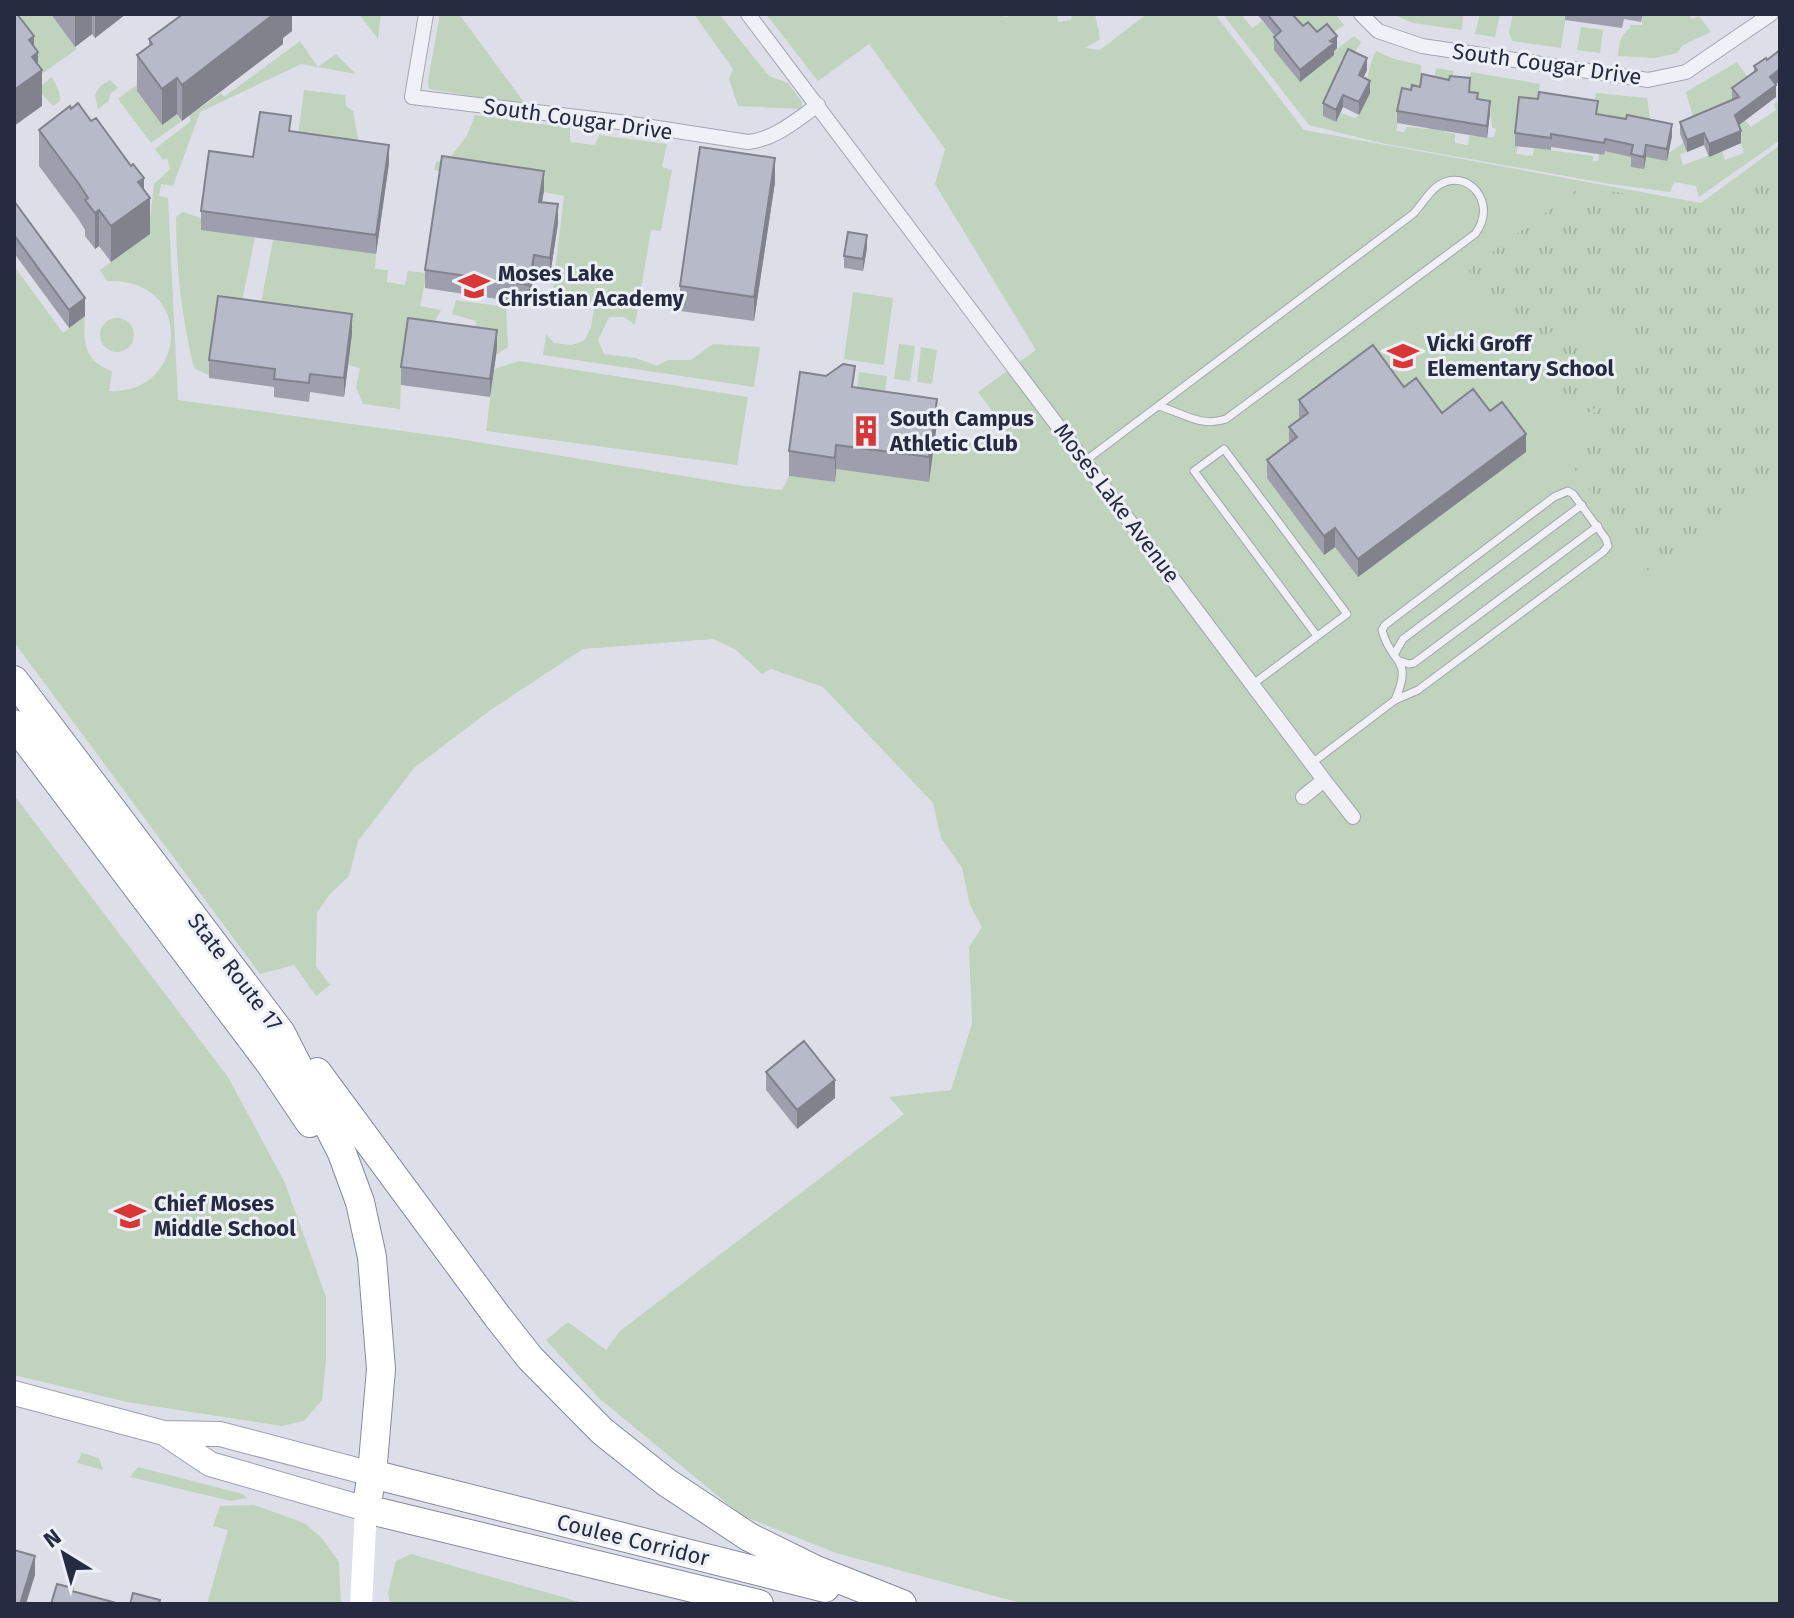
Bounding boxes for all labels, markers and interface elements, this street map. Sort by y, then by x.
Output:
street label: South Cougar Drive [1451,37,1643,91]
street label: South Cougar Drive [482,92,674,146]
place label: Moses Lake Christian Academy [498,260,685,312]
school or university icon: Moses Lake Christian Academy [457,269,491,303]
place label: Vicki Groff Elementary School [1426,330,1615,382]
school or university icon: Vicki Groff Elementary School [1386,339,1420,373]
place label: South Campus Athletic Club [889,405,1034,457]
building icon: South Campus Athletic Club [849,414,883,448]
street label: Moses Lake Avenue [1048,418,1186,588]
street label: State Route 17 [182,908,288,1036]
place label: Chief Moses Middle School [154,1190,296,1242]
school or university icon: Chief Moses Middle School [113,1199,147,1233]
street label: Coulee Corridor [554,1508,712,1572]
north arrow [24,1514,104,1594]
text: N [38,1523,66,1554]

